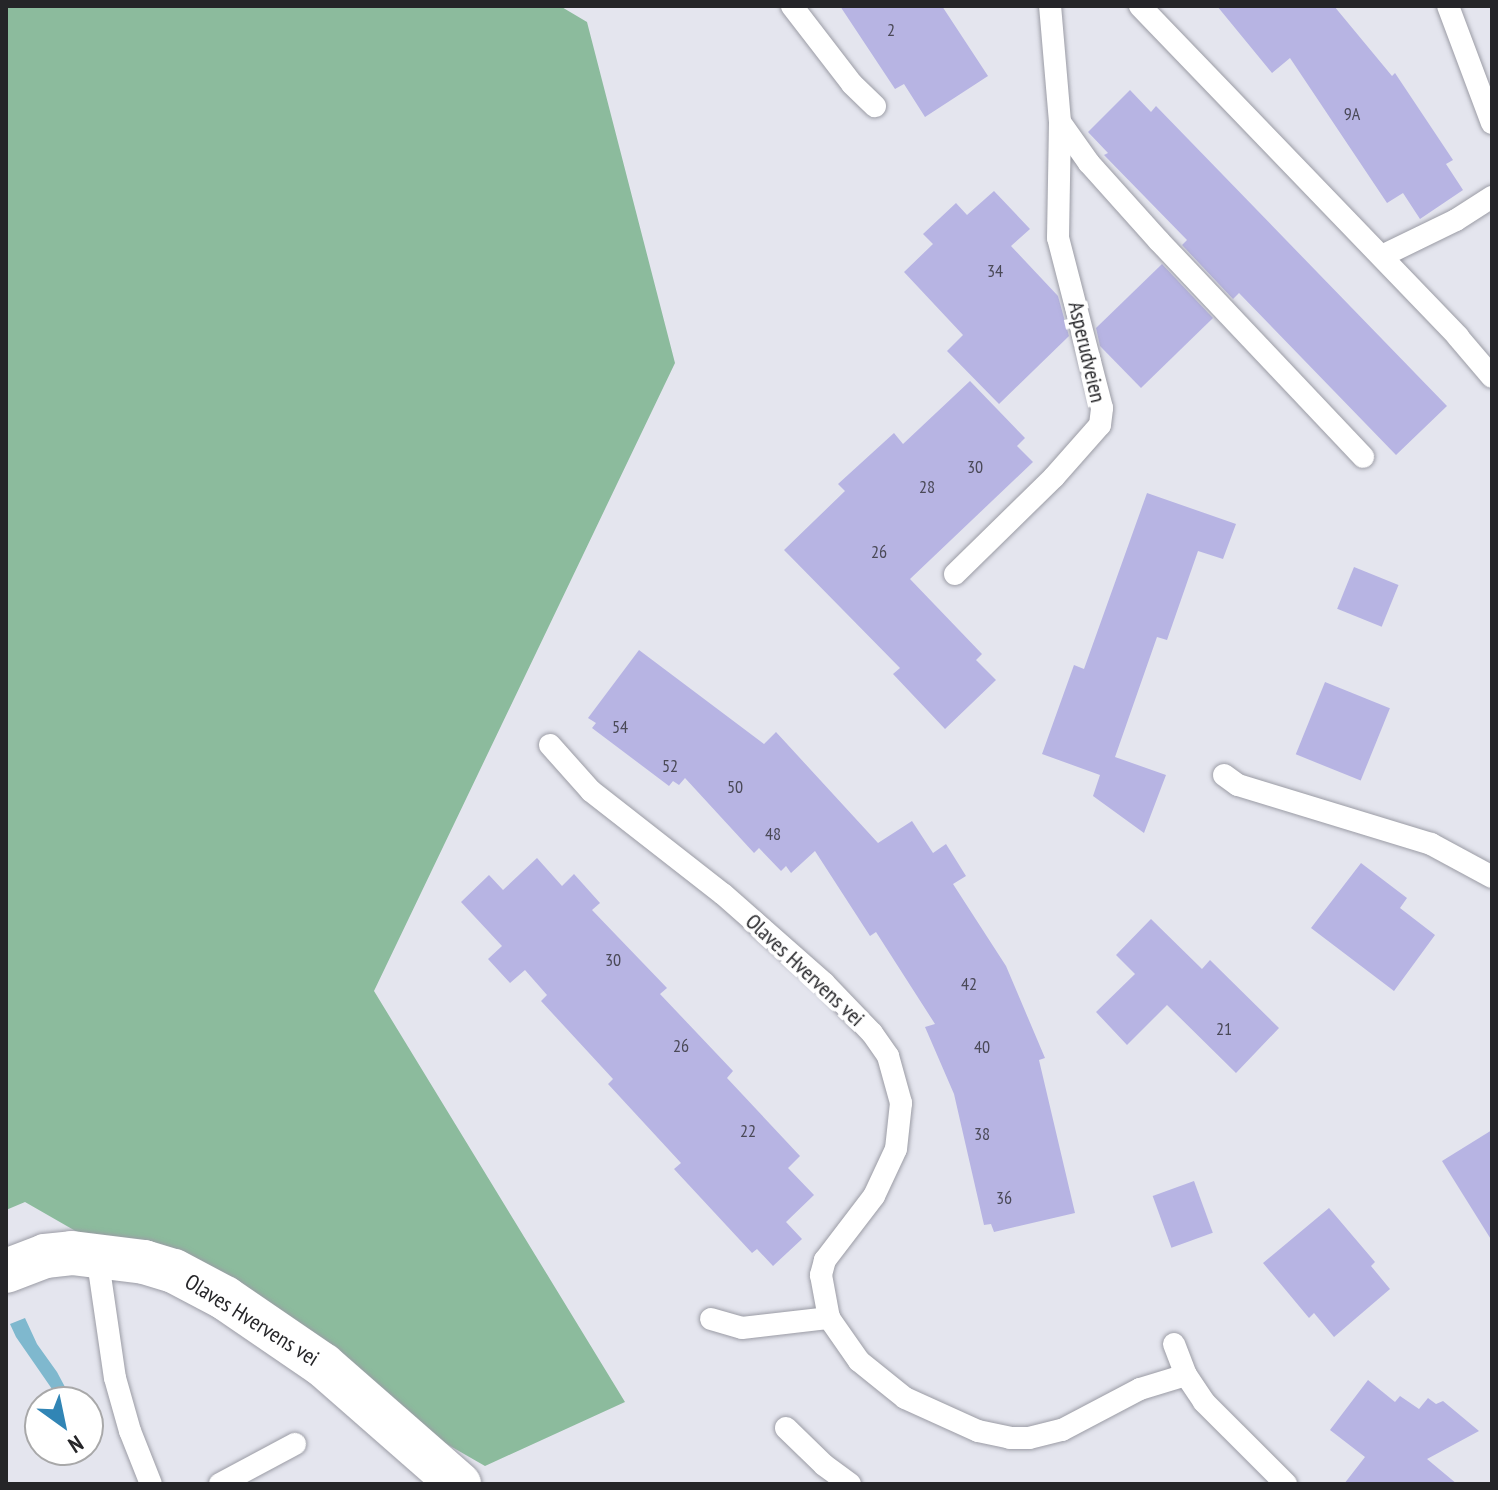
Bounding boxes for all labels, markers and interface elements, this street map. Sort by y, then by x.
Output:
house number: 2 [887,19,895,41]
house number: 9A [1344,103,1360,125]
house number: 34 [987,260,1003,282]
street label: Asperudveien [1063,299,1111,405]
house number: 30 [967,456,983,478]
house number: 28 [919,476,935,498]
house number: 26 [871,541,887,563]
house number: 54 [612,716,628,738]
house number: 52 [662,755,678,777]
house number: 50 [727,776,743,798]
house number: 48 [765,823,781,845]
street label: Olaves Hvervens vei [740,908,870,1032]
house number: 30 [605,949,621,971]
house number: 42 [961,973,977,995]
house number: 21 [1216,1018,1232,1040]
house number: 26 [673,1035,689,1057]
house number: 40 [974,1036,990,1058]
house number: 22 [740,1120,756,1142]
house number: 38 [974,1123,990,1145]
house number: 36 [996,1187,1012,1209]
street label: Olaves Hvervens vei [180,1268,324,1372]
north arrow [24,1386,104,1466]
text: N [63,1429,89,1459]

